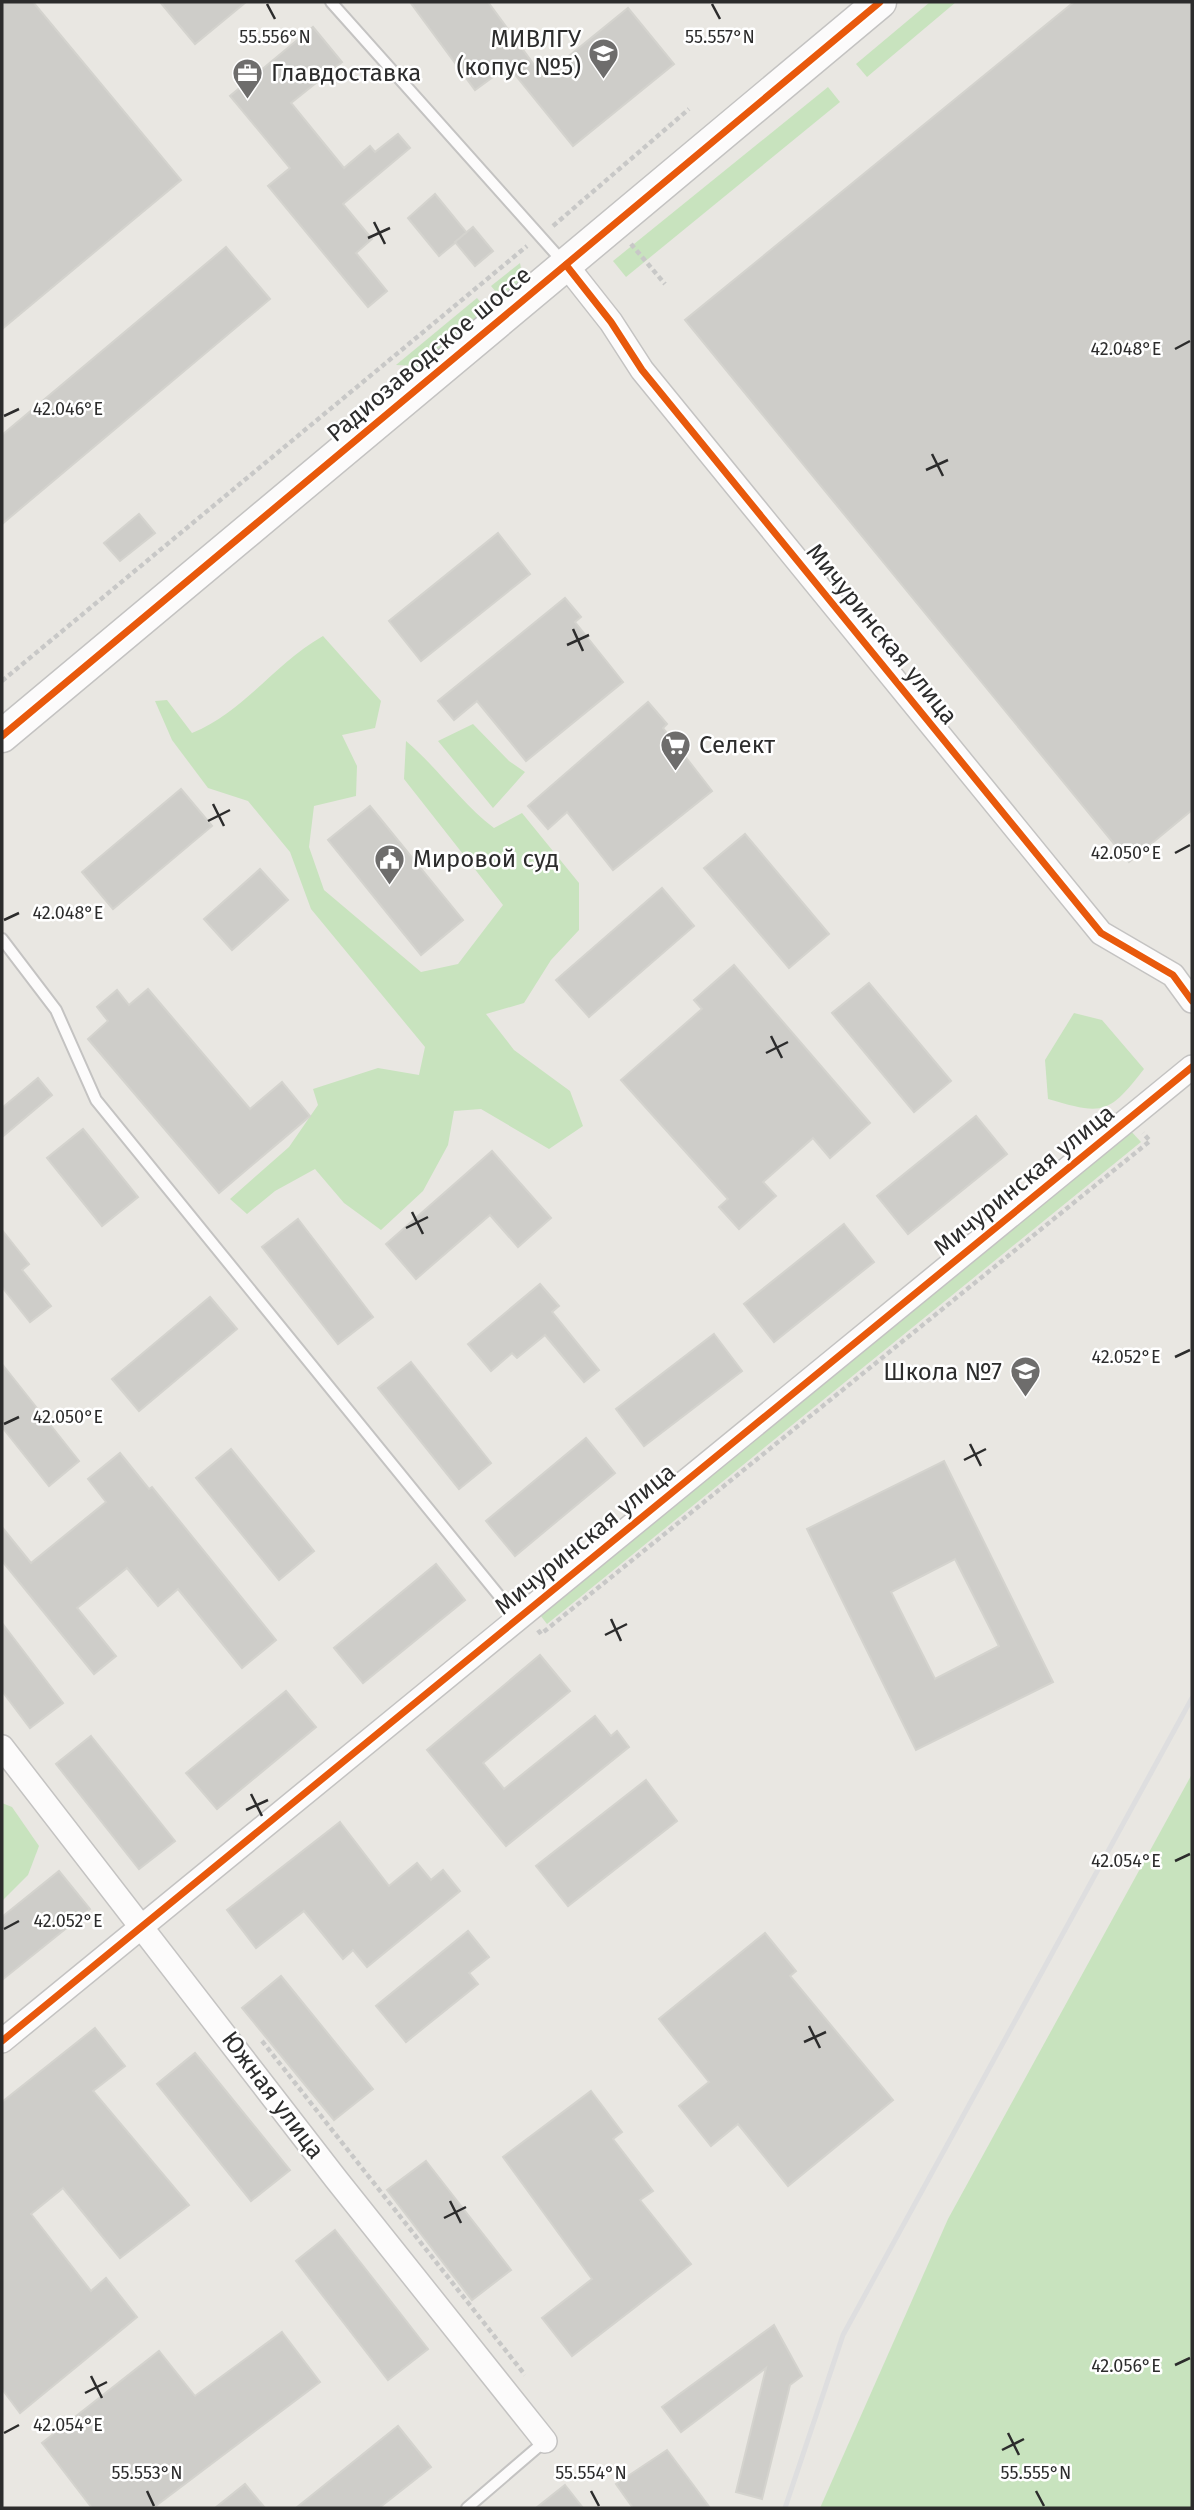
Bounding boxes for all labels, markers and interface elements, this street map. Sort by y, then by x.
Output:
place label: МИВЛГУ (копус №5) [457,25,582,81]
text: 55.556°N [239,26,311,48]
text: 55.557°N [685,26,755,48]
school or university icon: МИВЛГУ (копус №5) [587,36,621,80]
office icon: Главдоставка [231,56,265,100]
place label: Главдоставка [271,59,421,87]
street label: Радиозаводское шоссе [321,260,537,448]
text: 42.048°E [1091,338,1161,360]
text: 42.046°E [33,398,103,420]
street label: Мичуринская улица [801,538,963,730]
supermarket icon: Селект [659,728,693,772]
place label: Селект [699,731,775,759]
public building icon: Мировой суд [373,842,407,886]
text: 42.050°E [1091,842,1161,864]
place label: Мировой суд [413,845,559,873]
text: 42.048°E [33,902,103,924]
street label: Мичуринская улица [928,1099,1120,1261]
text: 42.052°E [1091,1346,1161,1368]
school or university icon: Школа №7 [1008,1355,1042,1399]
place label: Школа №7 [883,1358,1002,1386]
text: 42.050°E [33,1406,103,1428]
street label: Мичуринская улица [489,1458,681,1620]
text: 42.054°E [1091,1850,1161,1872]
text: 42.052°E [33,1910,103,1932]
street label: Южная улица [216,2026,330,2164]
text: 42.056°E [1091,2355,1161,2377]
text: 42.054°E [33,2414,103,2436]
text: 55.553°N [112,2462,182,2484]
text: 55.554°N [555,2462,627,2484]
text: 55.555°N [1001,2462,1071,2484]

